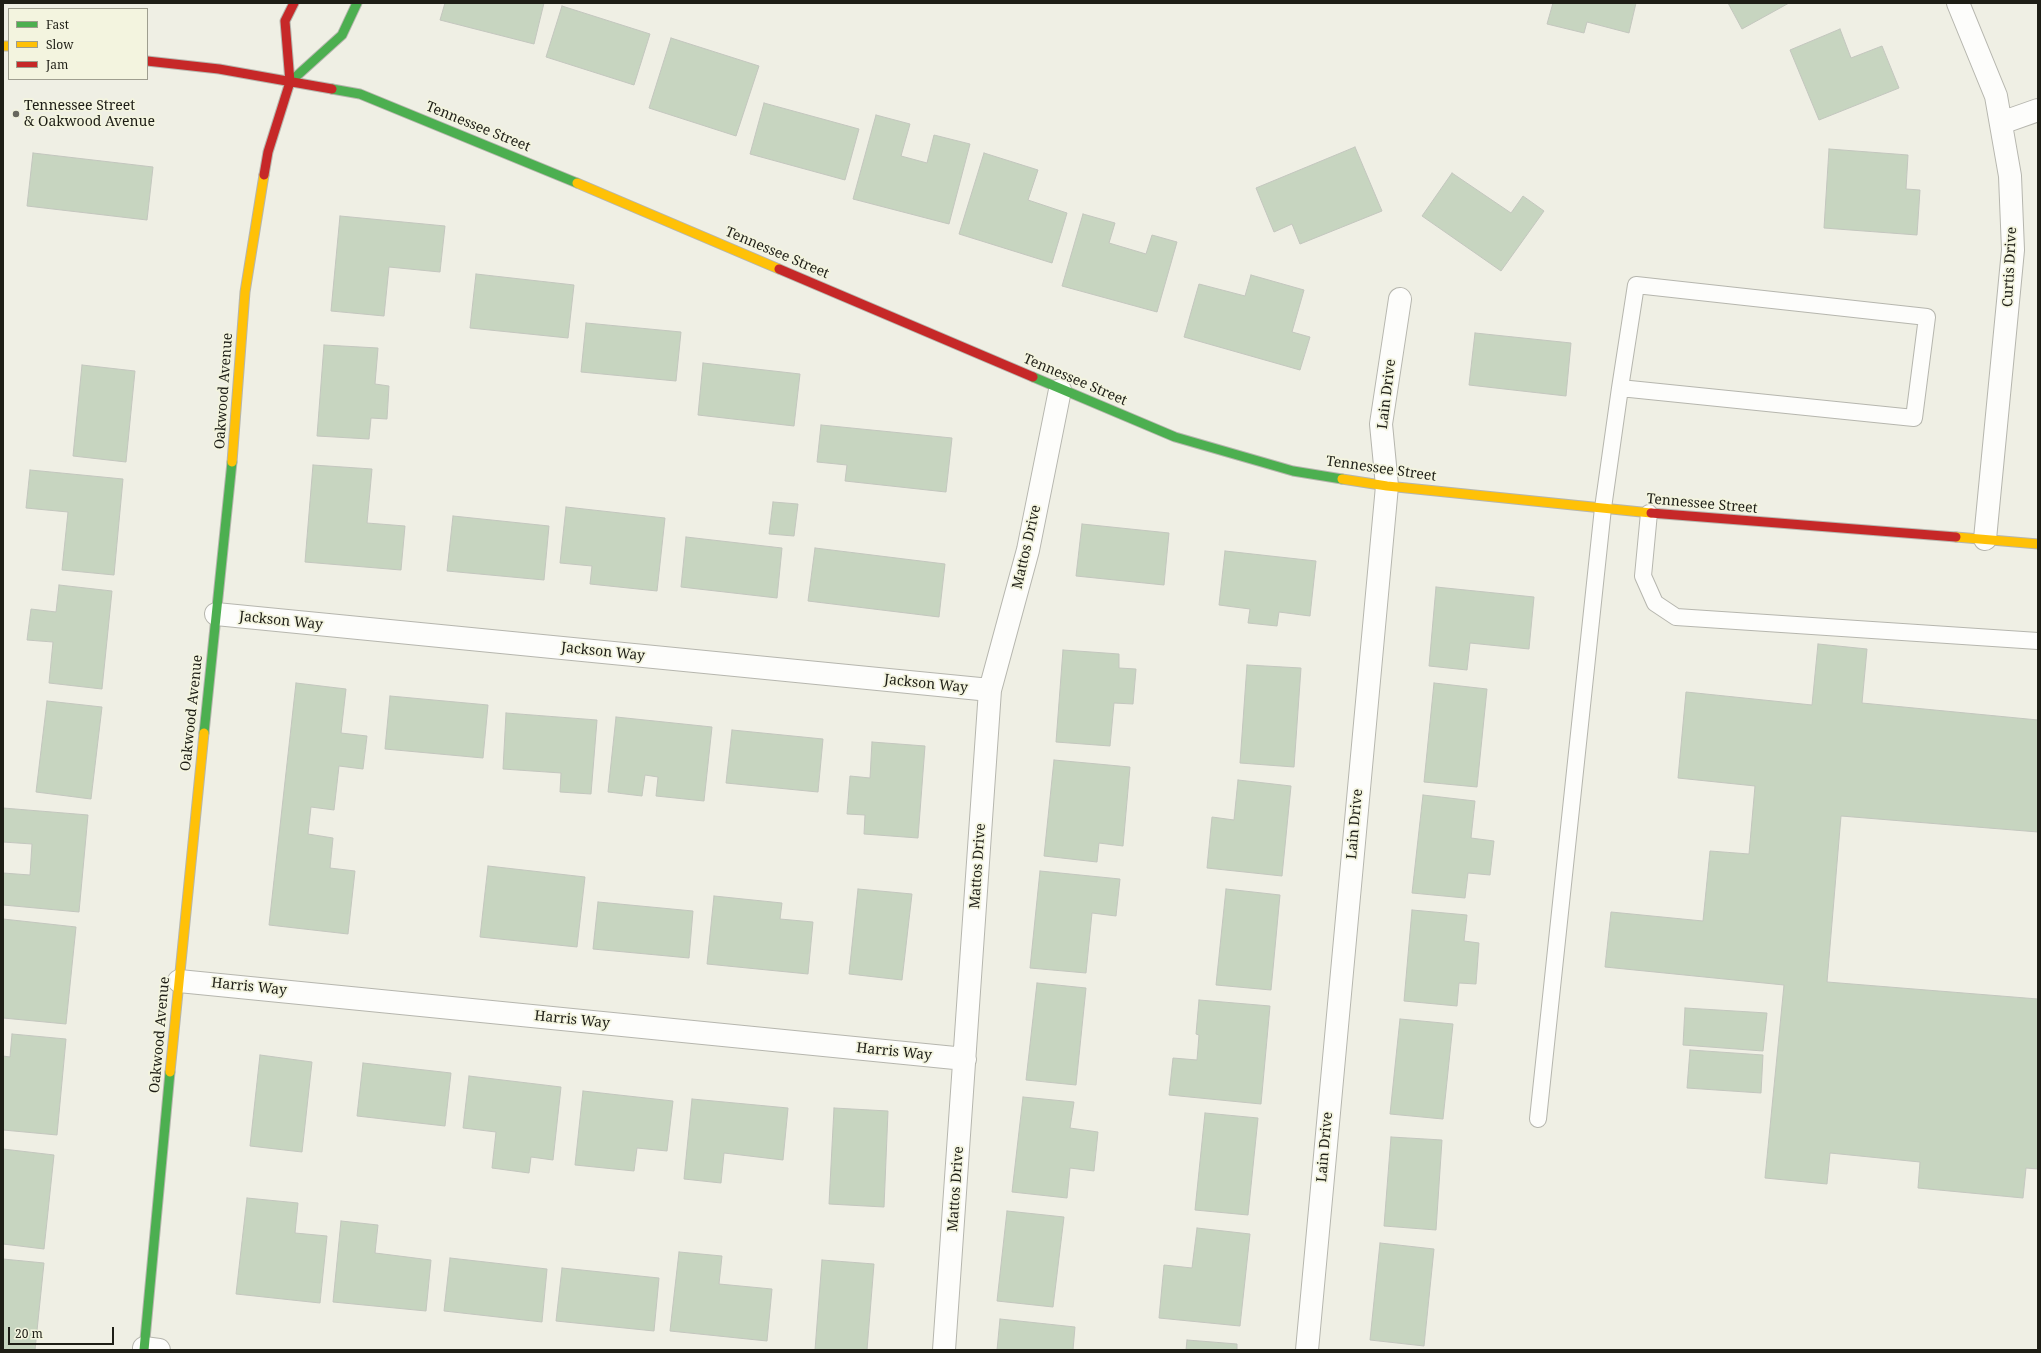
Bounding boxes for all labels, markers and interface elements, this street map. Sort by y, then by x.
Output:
legend [8,8,148,80]
text: Fast [46,16,69,33]
text: Slow [46,36,74,53]
text: Jam [46,56,68,73]
place label: Tennessee Street & Oakwood Avenue [24,98,155,130]
street label: Tennessee Street [423,98,533,156]
marker: Tennessee Street & Oakwood Avenue [11,109,21,119]
street label: Tennessee Street [723,224,831,282]
street label: Curtis Drive [2000,226,2020,308]
street label: Oakwood Avenue [212,332,236,450]
street label: Tennessee Street [1021,351,1129,409]
street label: Lain Drive [1374,358,1400,430]
street label: Tennessee Street [1325,453,1437,485]
street label: Tennessee Street [1646,491,1758,517]
street label: Mattos Drive [1009,503,1045,591]
street label: Jackson Way [238,608,324,634]
street label: Jackson Way [560,639,646,665]
street label: Oakwood Avenue [178,654,206,772]
street label: Jackson Way [883,671,969,697]
street label: Lain Drive [1344,788,1366,860]
street label: Mattos Drive [967,823,989,909]
street label: Harris Way [210,975,288,999]
street label: Oakwood Avenue [147,976,173,1094]
street label: Harris Way [533,1008,611,1032]
street label: Harris Way [855,1040,933,1064]
street label: Lain Drive [1314,1111,1336,1183]
street label: Mattos Drive [945,1146,967,1232]
scale bar [10,1319,116,1345]
text: 20 m [15,1325,43,1342]

